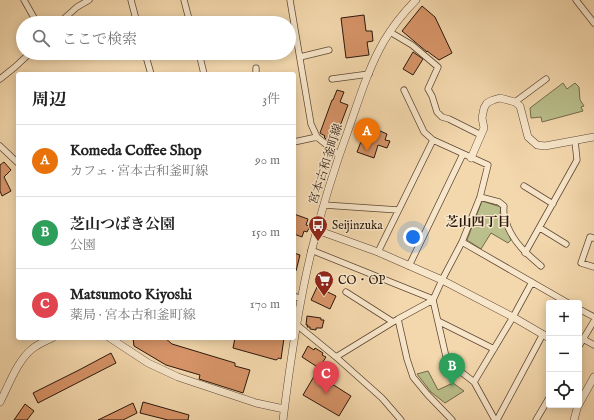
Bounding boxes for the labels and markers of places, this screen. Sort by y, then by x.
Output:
pin: A [354,118,380,151]
bus stop icon: Seijinzuka [307,214,329,242]
place label: Seijinzuka [332,218,383,233]
supermarket icon: CO・OP [313,269,335,297]
place label: CO・OP [338,273,385,288]
pin: B [439,353,465,386]
pin: C [313,361,339,394]

